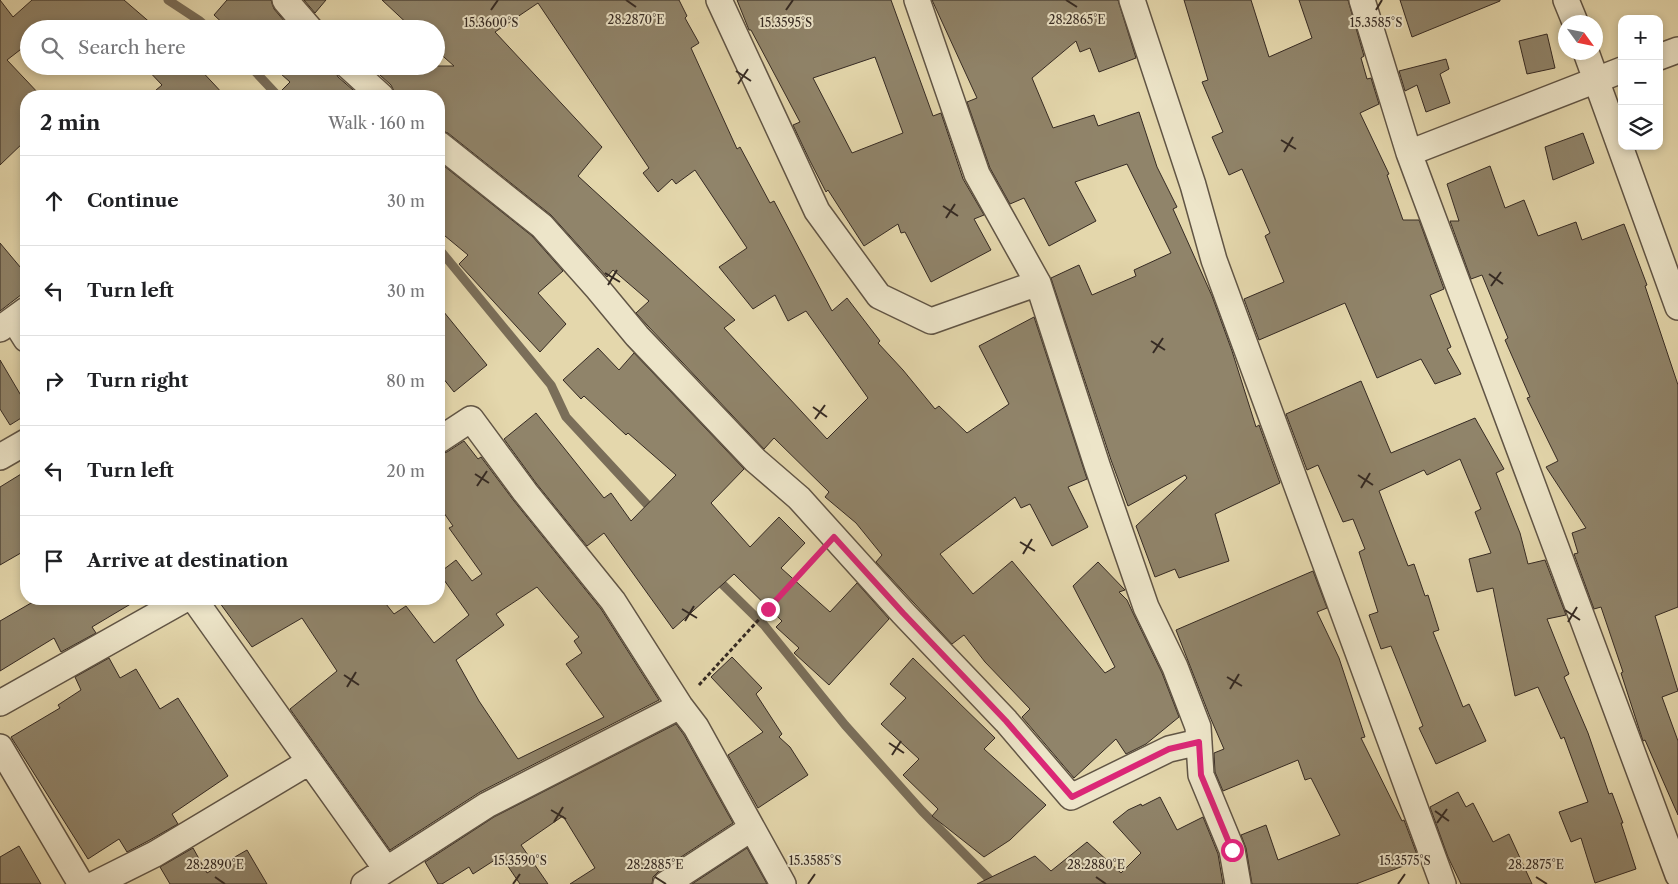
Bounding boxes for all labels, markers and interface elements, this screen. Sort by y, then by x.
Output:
text: 28.2870°E [608,12,664,27]
text: 28.2865°E [1049,12,1105,27]
text: 15.3600°S [464,15,518,30]
text: 15.3595°S [760,15,812,30]
text: 15.3585°S [1350,15,1402,30]
north arrow [1558,15,1603,60]
map controls [1618,15,1663,150]
button: + [1618,15,1663,60]
search box [20,20,445,75]
icon: search [38,34,66,62]
text: Search here [78,36,186,59]
button: − [1618,60,1663,105]
button: layers [1618,105,1663,150]
text: 2 min [40,110,100,135]
text: Walk · 160 m [328,113,425,133]
icon: ahead [40,187,68,215]
text: Continue [87,189,179,212]
text: 30 m [387,191,425,211]
icon: left [40,277,68,305]
text: Turn left [87,279,174,302]
text: 30 m [387,281,425,301]
icon: right [40,367,68,395]
text: Turn right [87,369,188,392]
text: 80 m [386,371,425,391]
icon: left [40,457,68,485]
text: Turn left [87,459,174,482]
text: 20 m [386,461,425,481]
icon: arrive [40,547,68,575]
text: Arrive at destination [87,549,288,572]
route end [757,598,780,621]
route start [1221,839,1244,862]
text: 15.3590°S [493,853,547,868]
text: 15.3585°S [789,853,841,868]
text: 15.3575°S [1379,853,1431,868]
text: 28.2890°E [186,857,244,872]
text: 28.2885°E [626,857,684,872]
text: 28.2880°E [1067,857,1125,872]
text: 28.2875°E [1508,857,1564,872]

